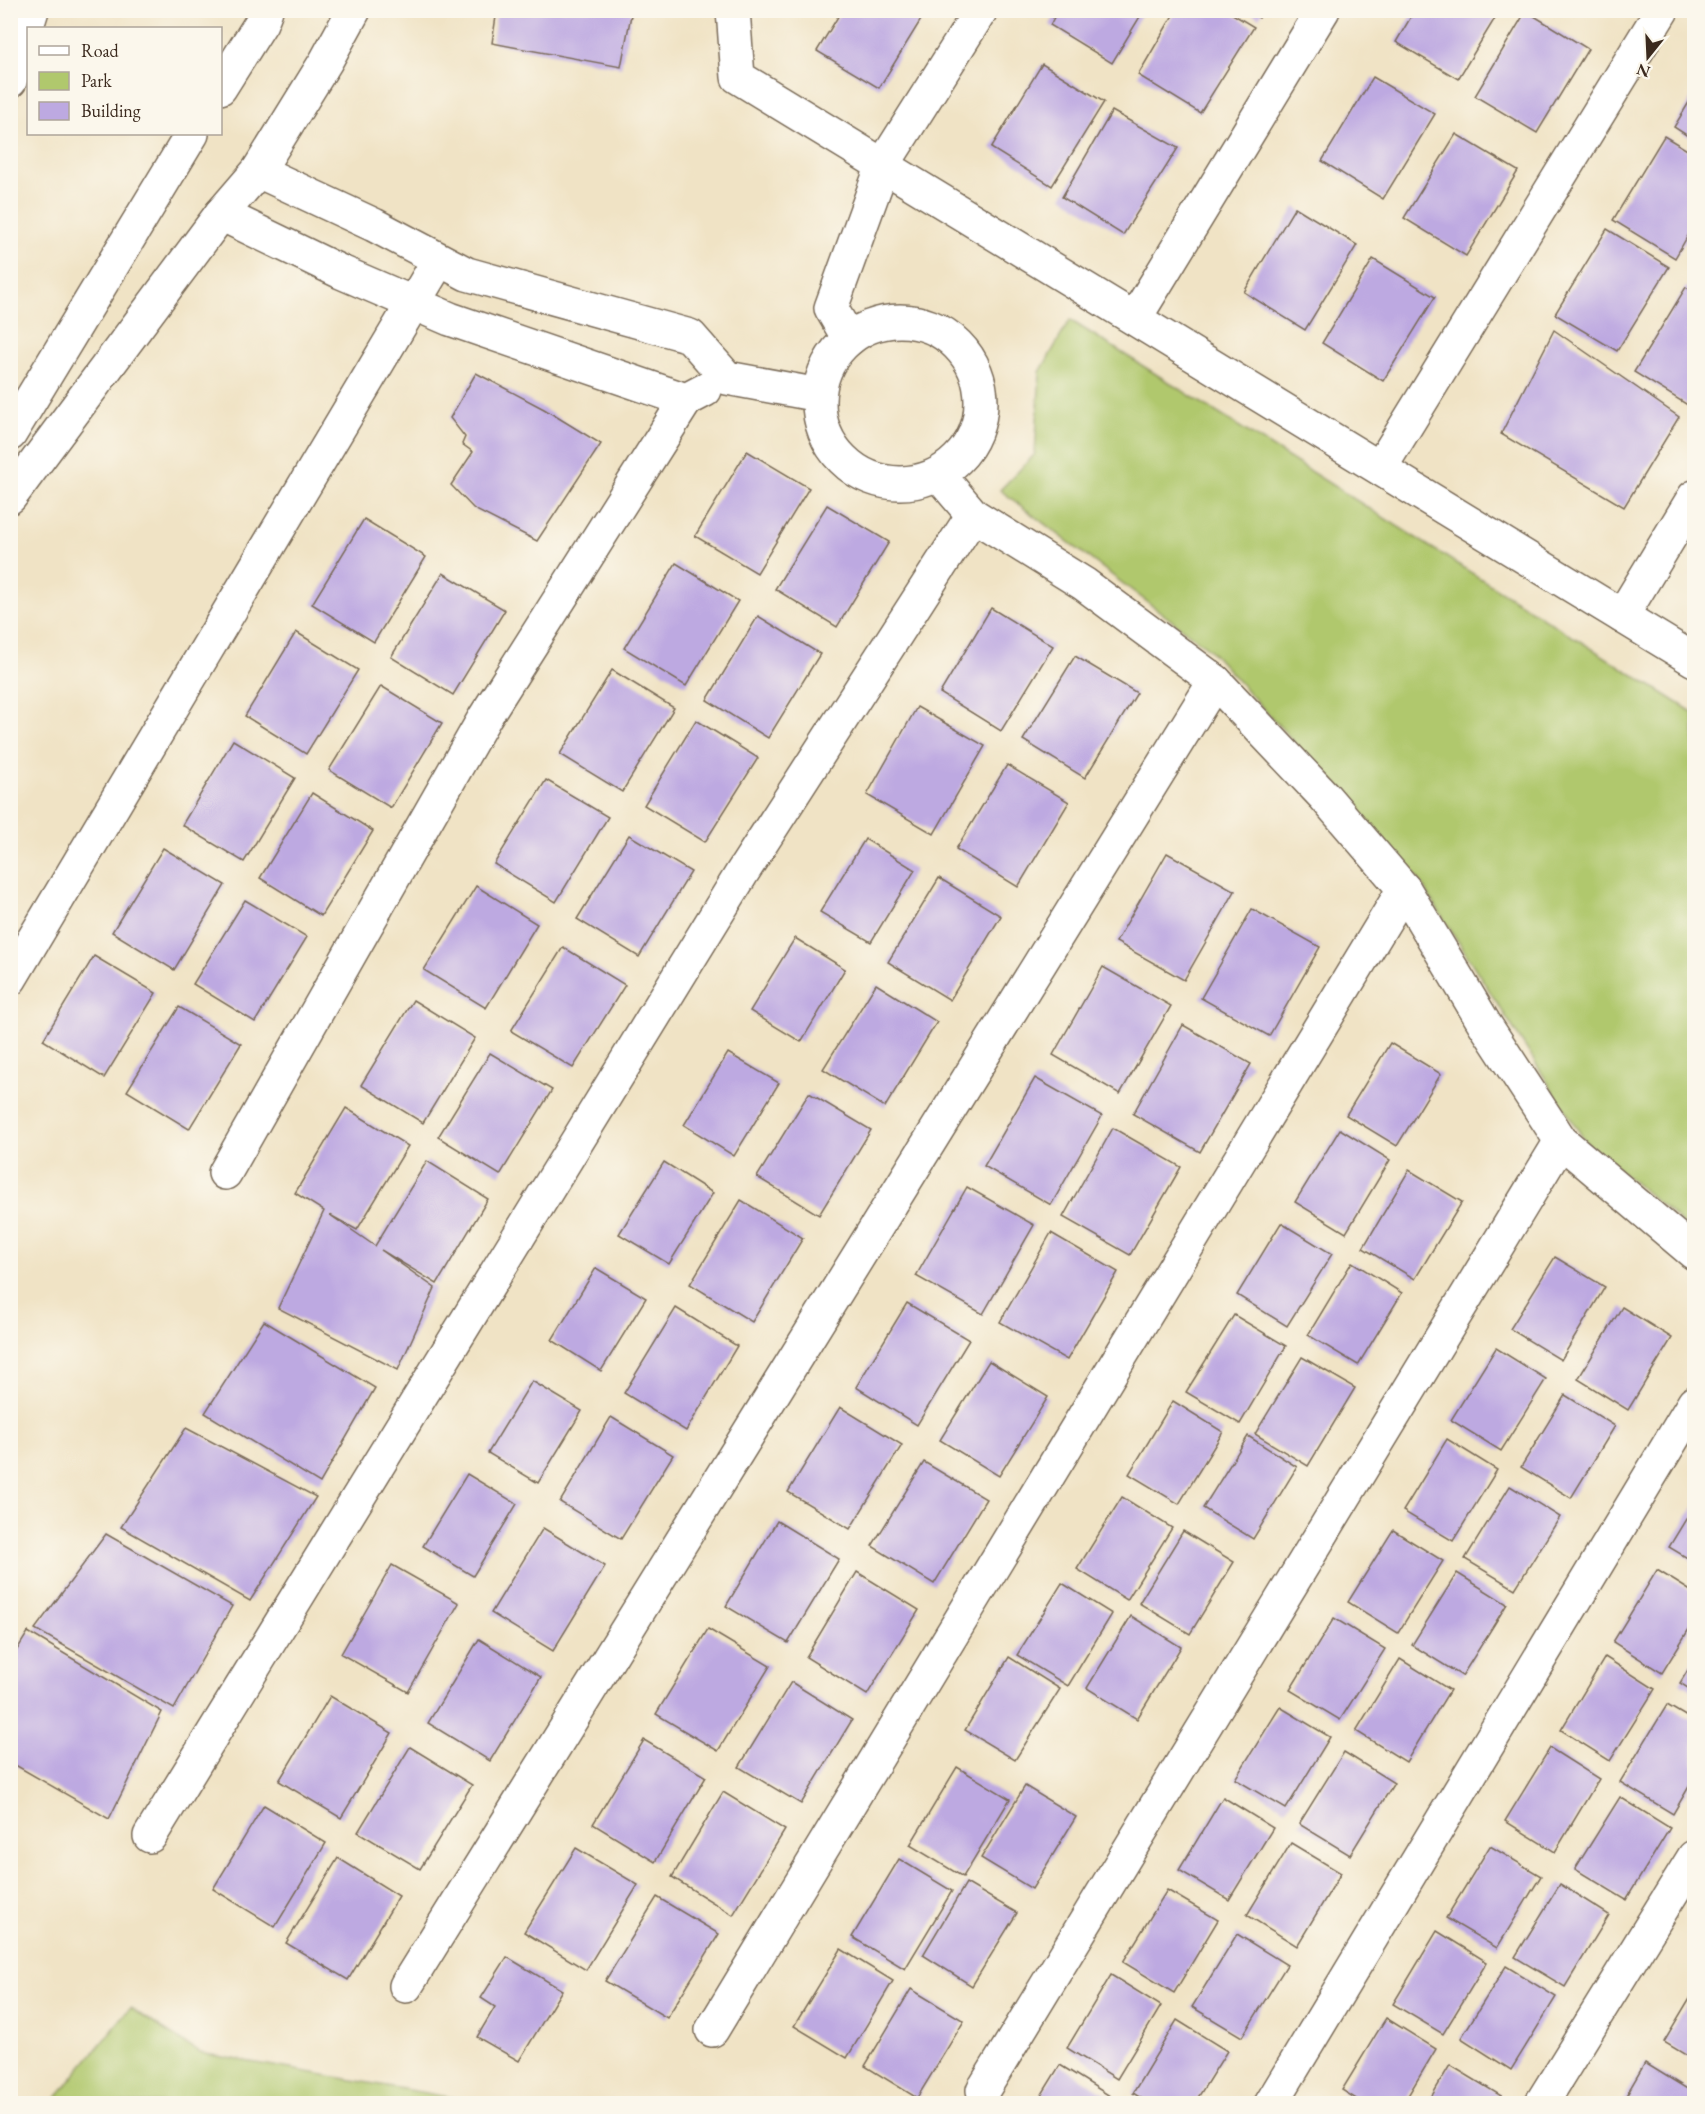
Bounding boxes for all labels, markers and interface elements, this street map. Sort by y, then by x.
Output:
legend [27,27,222,135]
north arrow [1618,27,1678,87]
text: Road [81,39,120,62]
text: N [1634,59,1653,83]
text: Park [81,69,112,92]
text: Building [81,99,141,122]

